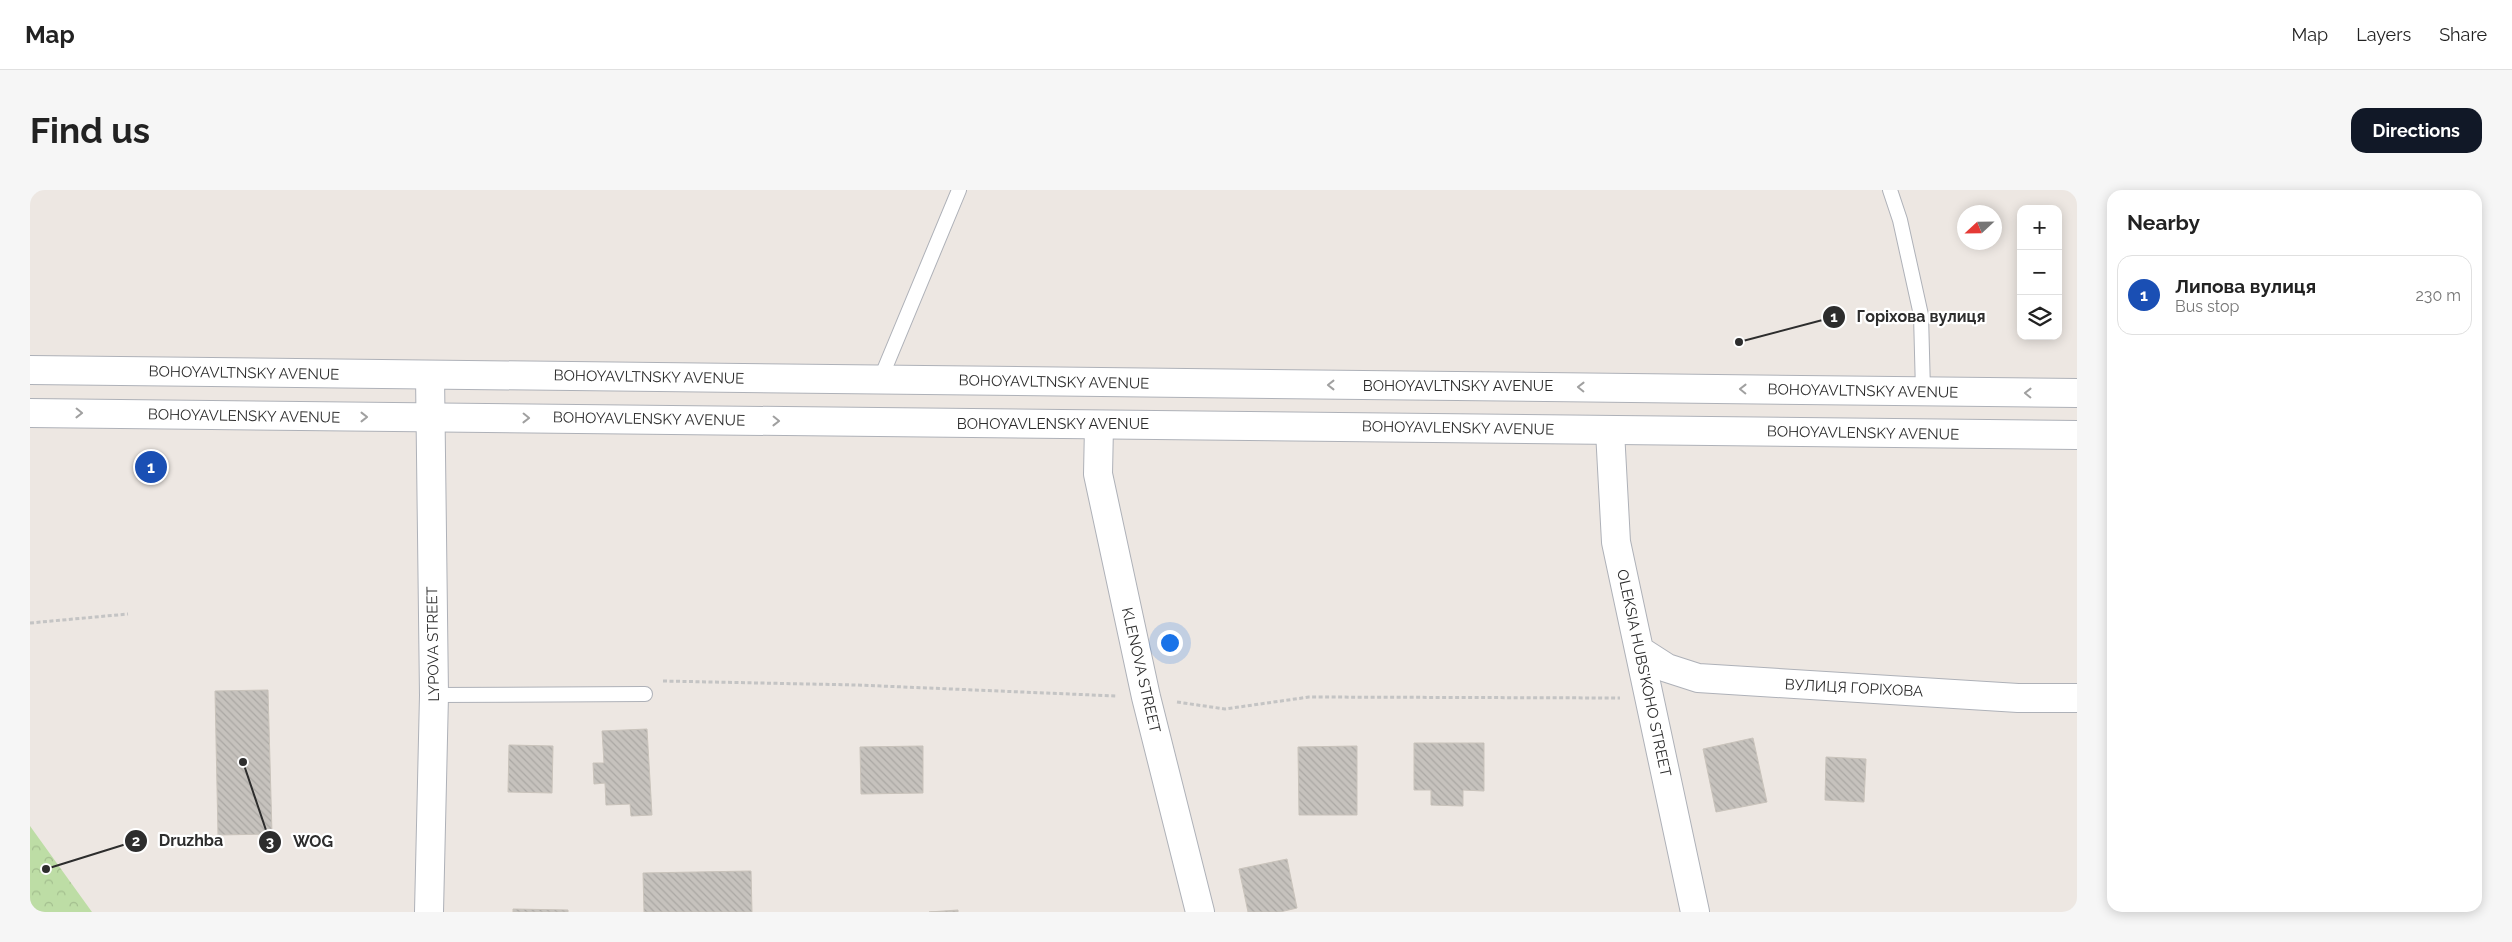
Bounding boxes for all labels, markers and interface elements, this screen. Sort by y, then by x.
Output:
text: Map [25,20,75,49]
text: Map [2292,24,2328,45]
text: Layers [2356,24,2411,45]
text: Share [2439,24,2487,45]
button: Directions [2351,108,2482,153]
text: Find us [30,110,150,151]
north arrow [1957,205,2002,250]
map controls [2017,205,2062,340]
button: + [2017,205,2062,250]
text: Nearby [2127,210,2200,235]
button: − [2017,250,2062,295]
text: Липова вулиця [2175,275,2316,297]
text: 1 [2140,286,2148,305]
text: 230 m [2416,286,2461,305]
button: layers [2017,295,2062,340]
text: Bus stop [2175,297,2239,316]
callout: Горіхова вулиця [1822,301,1996,332]
text: Горіхова вулиця [1857,307,1985,326]
text: 1 [1830,308,1838,326]
street label: BOHOYAVLTNSKY AVENUE [149,362,339,384]
street label: BOHOYAVLTNSKY AVENUE [554,366,744,388]
street label: BOHOYAVLTNSKY AVENUE [959,371,1149,393]
street label: BOHOYAVLTNSKY AVENUE [1363,377,1553,395]
one-way arrow [1327,380,1334,390]
street label: BOHOYAVLTNSKY AVENUE [1768,380,1958,402]
one-way arrow [1577,382,1584,392]
one-way arrow [1739,384,1747,395]
one-way arrow [2024,387,2032,398]
street label: BOHOYAVLENSKY AVENUE [148,405,340,427]
one-way arrow [75,408,83,418]
street label: BOHOYAVLENSKY AVENUE [553,408,745,430]
one-way arrow [360,412,368,422]
one-way arrow [522,413,530,423]
street label: BOHOYAVLENSKY AVENUE [957,415,1149,433]
one-way arrow [772,416,780,426]
street label: BOHOYAVLENSKY AVENUE [1362,417,1554,439]
street label: BOHOYAVLENSKY AVENUE [1767,422,1959,444]
pin: 1 [135,448,167,486]
street label: OLEKSIA HUBS'KOHO STREET [1613,568,1675,778]
street label: LYPOVA STREET [423,586,443,702]
street label: KLENOVA STREET [1118,606,1164,734]
your location [1157,630,1183,656]
street label: ВУЛИЦЯ ГОРІХОВА [1784,675,1924,701]
callout: Druzhba [124,825,233,856]
callout: WOG [258,826,343,857]
text: Druzhba [159,831,223,850]
text: 2 [132,832,140,850]
text: WOG [293,832,333,851]
text: 3 [266,833,274,851]

